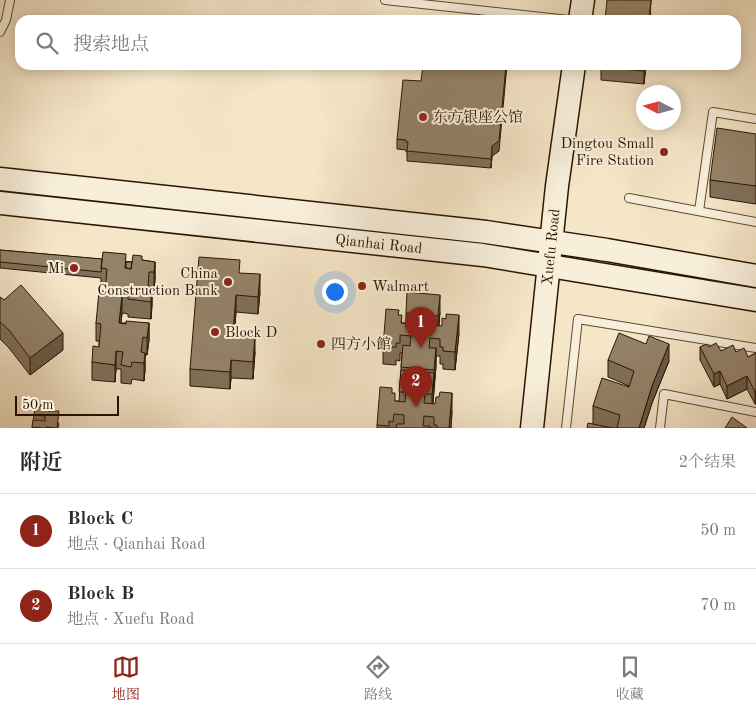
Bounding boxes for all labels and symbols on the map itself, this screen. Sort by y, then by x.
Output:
north arrow [636,85,681,130]
place label: 东方银座公馆 [433,109,523,126]
marker: 东方银座公馆 [417,111,429,123]
place label: Dingtou Small Fire Station [560,137,654,169]
marker: Dingtou Small Fire Station [658,146,670,158]
street label: Xuefu Road [541,208,564,286]
street label: Qianhai Road [334,233,423,257]
place label: Mi [47,262,64,277]
marker: Mi [68,262,80,274]
place label: China Construction Bank [97,267,219,299]
marker: China Construction Bank [222,276,234,288]
your location [322,279,348,305]
marker: Walmart [356,280,368,292]
place label: Walmart [372,280,429,295]
pin: 1 [405,307,437,348]
marker: Block D [209,326,221,338]
place label: Block D [225,326,277,341]
place label: 四方小館 [331,336,391,353]
marker: 四方小館 [315,338,327,350]
pin: 2 [400,366,432,407]
scale bar [15,393,119,416]

